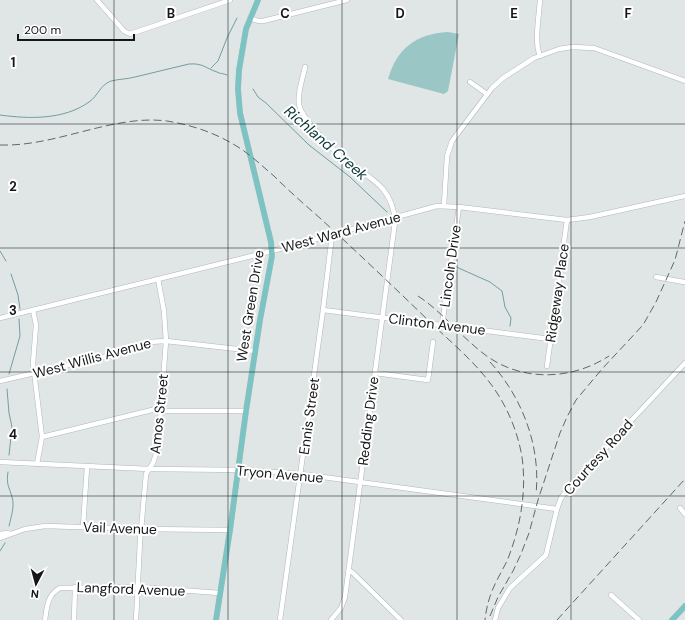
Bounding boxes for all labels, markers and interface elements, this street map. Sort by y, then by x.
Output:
text: B [167,5,175,22]
text: C [280,5,290,22]
text: D [395,5,405,22]
text: E [510,5,518,22]
text: F [624,5,632,22]
scale bar [18,16,134,42]
text: 200 m [24,22,61,38]
text: 1 [11,54,15,71]
water label: Richland Creek [280,101,372,185]
text: 2 [9,178,17,195]
street label: West Ward Avenue [280,207,402,257]
street label: Lincoln Drive [435,224,465,308]
street label: Ridgeway Place [541,242,573,344]
street label: West Green Drive [232,249,268,363]
text: 3 [9,302,17,319]
street label: Clinton Avenue [388,309,487,339]
street label: West Willis Avenue [31,334,153,382]
street label: Amos Street [146,373,172,455]
street label: Redding Drive [354,375,382,467]
street label: Ennis Street [295,376,323,456]
street label: Courtesy Road [559,415,637,499]
text: 4 [9,426,17,443]
street label: Tryon Avenue [236,461,324,487]
street label: Vail Avenue [83,518,157,538]
north arrow [16,564,56,604]
street label: Langford Avenue [76,578,186,600]
text: N [30,587,40,601]

